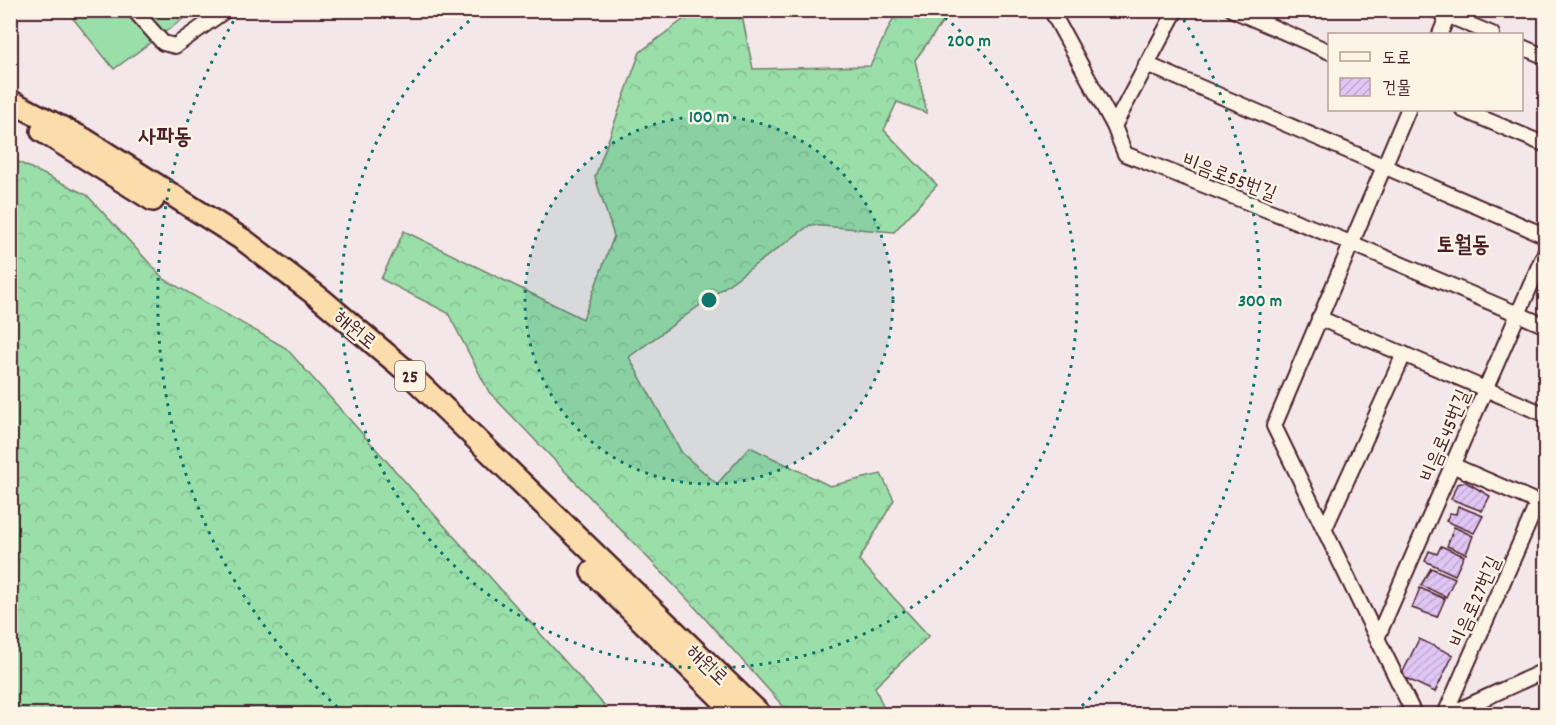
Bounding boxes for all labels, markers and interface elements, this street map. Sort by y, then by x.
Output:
text: 200 m [947,30,991,55]
legend [1328,33,1523,111]
text: 도로 [1382,47,1411,72]
text: 건물 [1382,77,1411,102]
text: 100 m [689,106,729,131]
district label: 사파동 [137,123,192,154]
street label: 비음로55번길 [1178,148,1280,210]
district label: 토월동 [1436,231,1490,262]
centre of rings [699,290,719,310]
text: 300 m [1238,290,1282,315]
street label: 해원로 [327,305,382,358]
road number: 25 [395,361,425,391]
street label: 비음로45번길 [1415,386,1479,487]
street label: 비음로27번길 [1444,552,1509,652]
street label: 해원로 [679,639,733,693]

